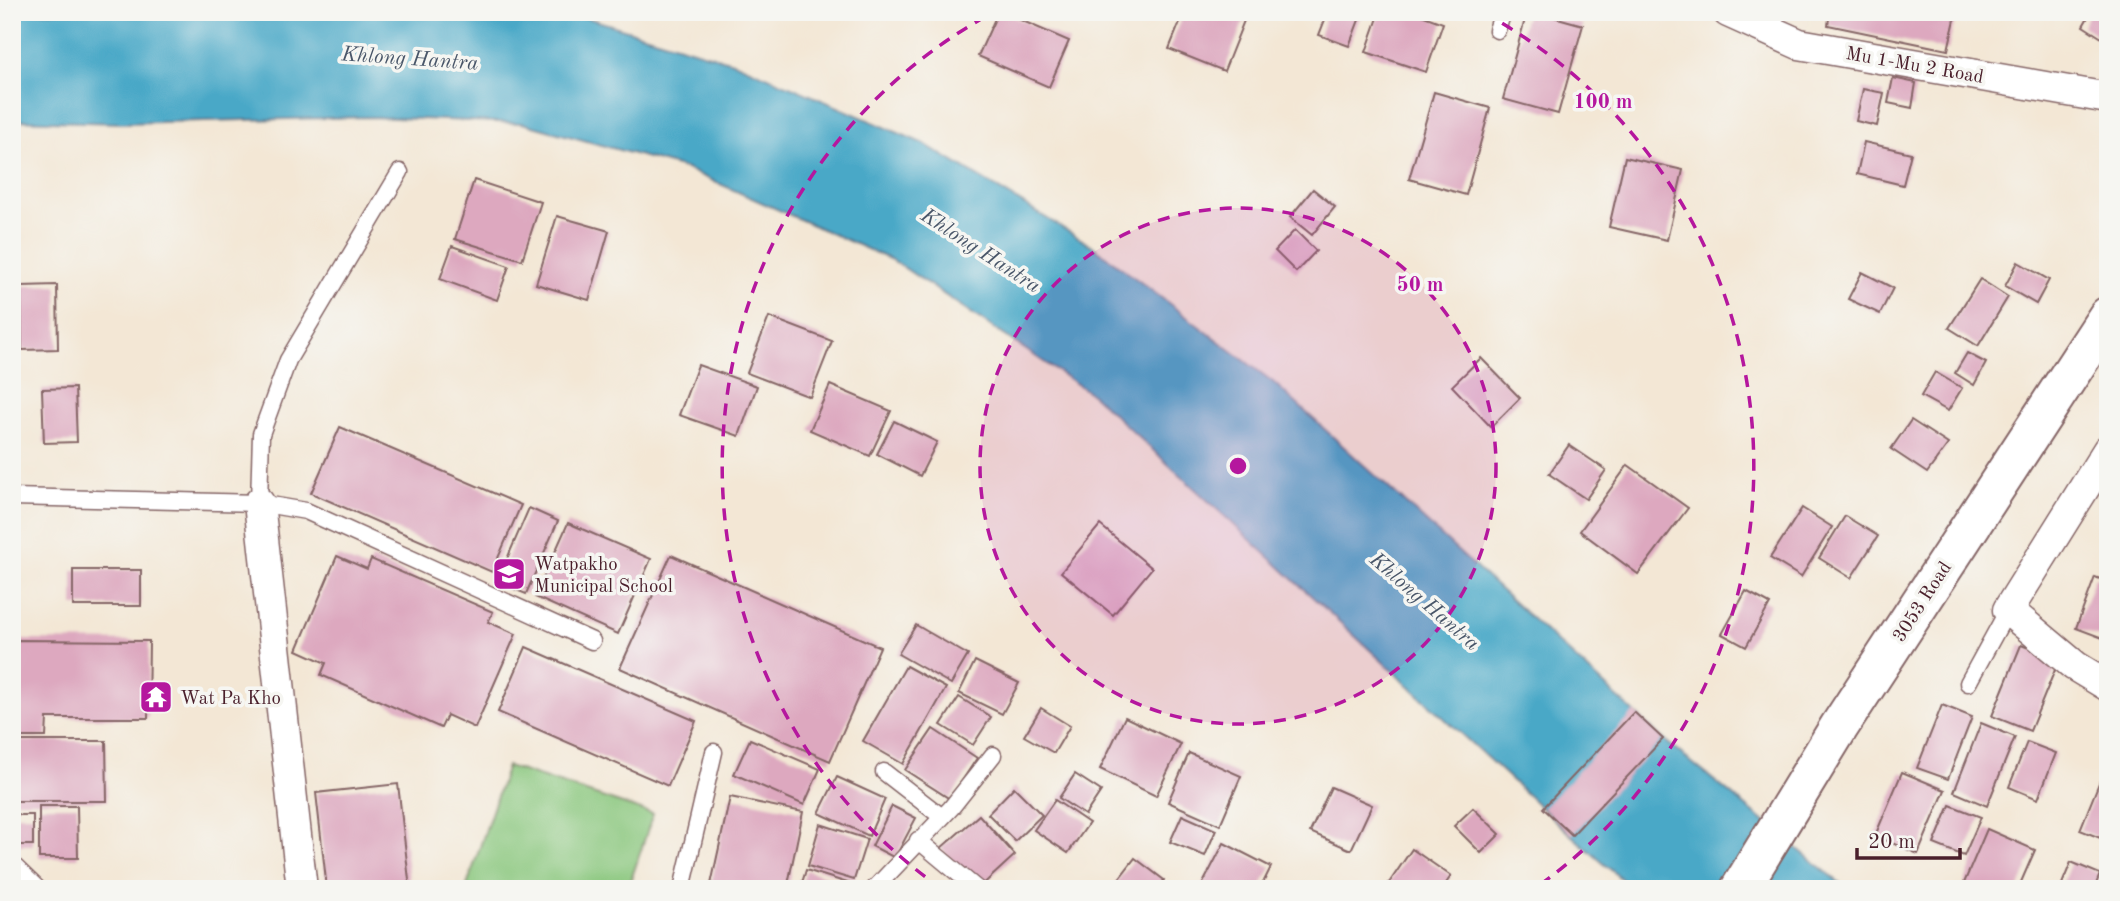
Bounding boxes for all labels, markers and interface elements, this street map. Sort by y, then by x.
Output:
water label: Khlong Hantra [340,44,479,75]
street label: Mu 1-Mu 2 Road [1844,45,1985,88]
text: 100 m [1573,92,1633,113]
water label: Khlong Hantra [916,204,1044,297]
text: 50 m [1396,275,1444,296]
centre of rings [1226,454,1250,478]
water label: Khlong Hantra [1364,548,1483,655]
school or university icon: Watpakho Municipal School [490,555,528,593]
place label: Watpakho Municipal School [534,556,673,597]
street label: 3053 Road [1890,559,1956,646]
temple icon: Wat Pa Kho [137,678,175,716]
place label: Wat Pa Kho [180,690,281,709]
scale bar [1857,817,1961,861]
text: 20 m [1868,832,1915,853]

